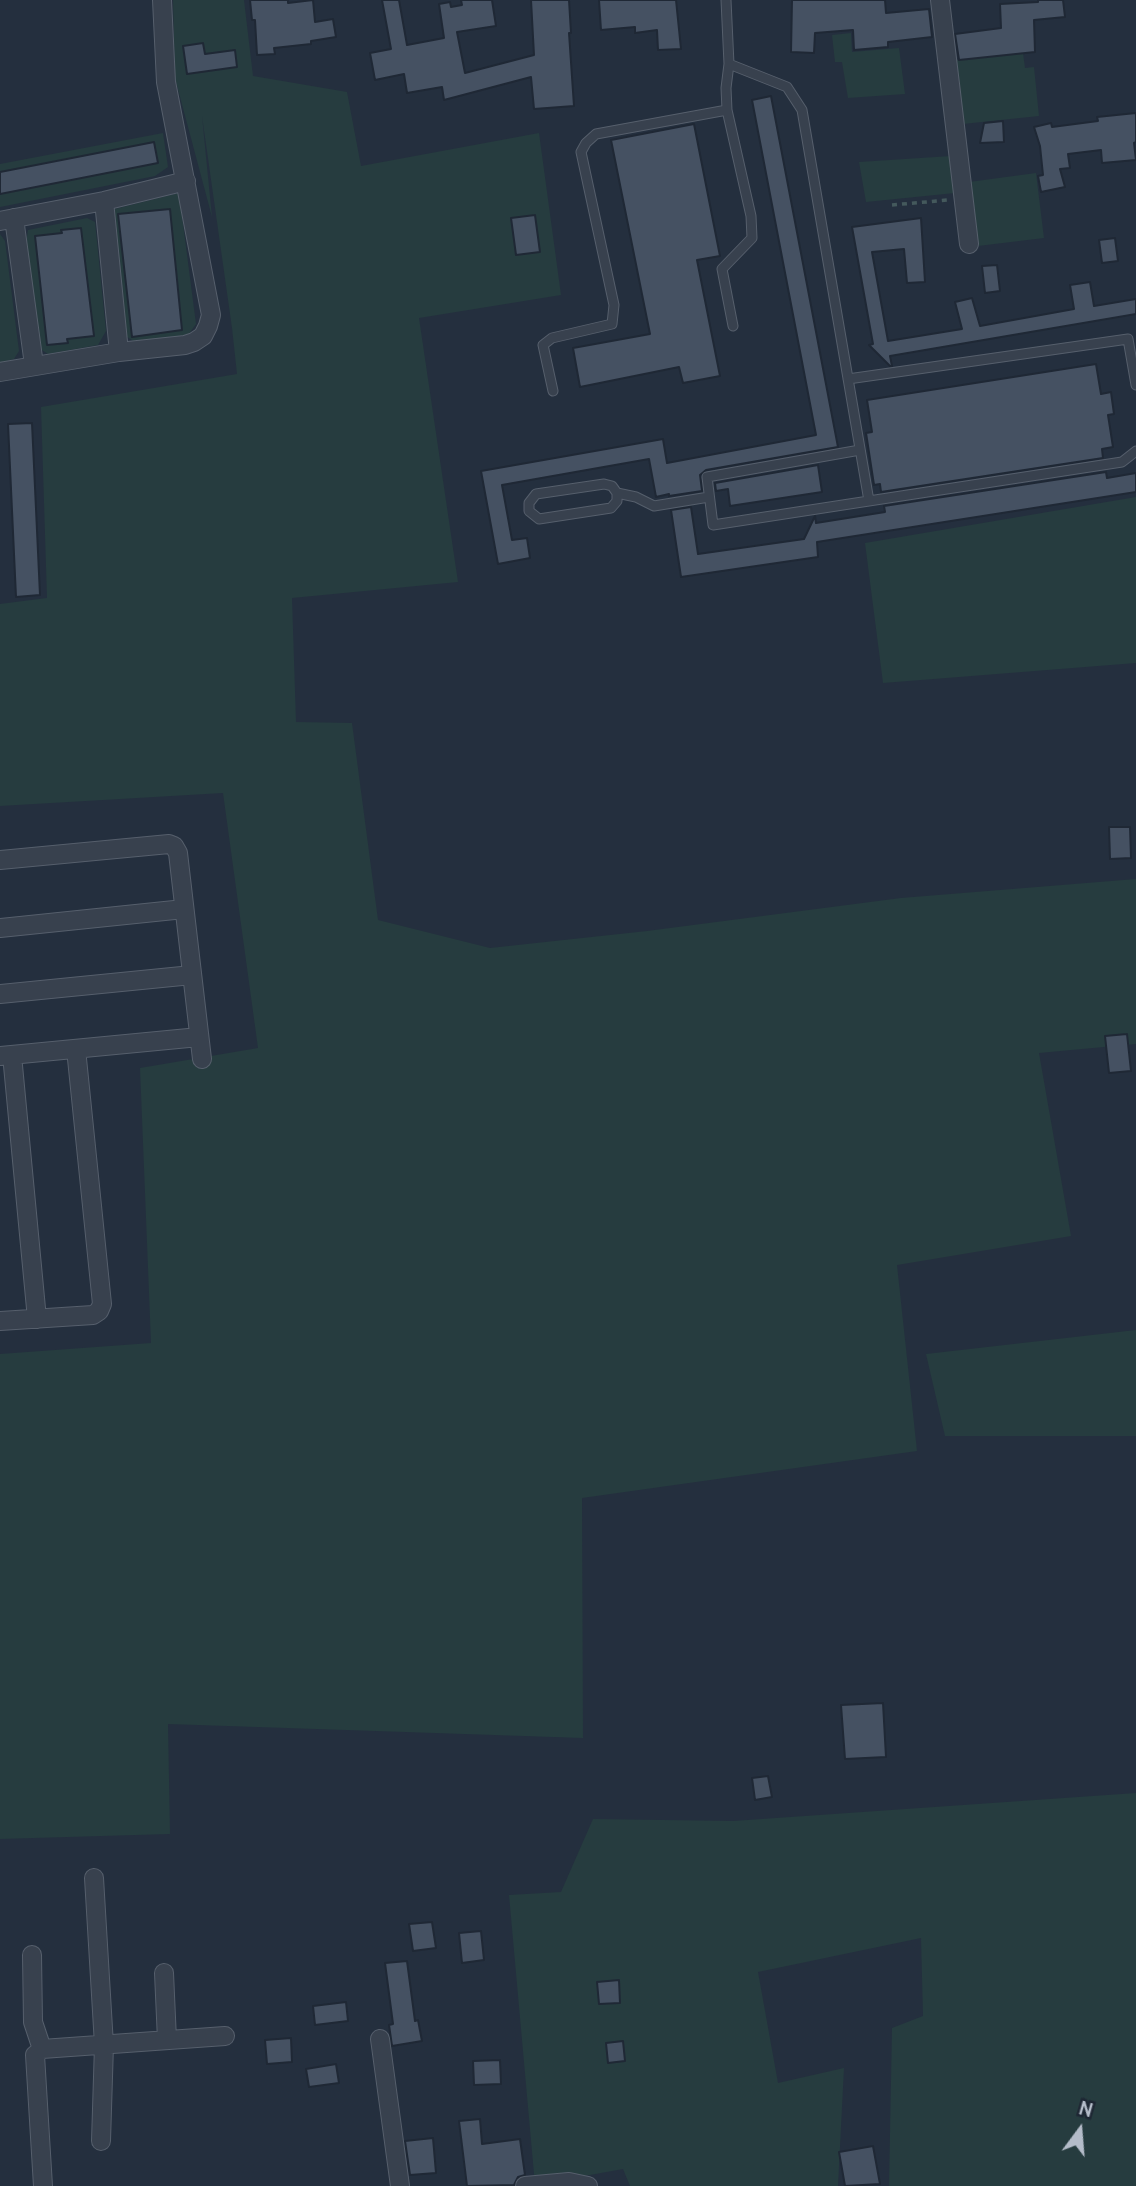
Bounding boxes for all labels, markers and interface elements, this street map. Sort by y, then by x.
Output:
north arrow [1045,2095,1115,2165]
text: N [1076,2096,1096,2122]

